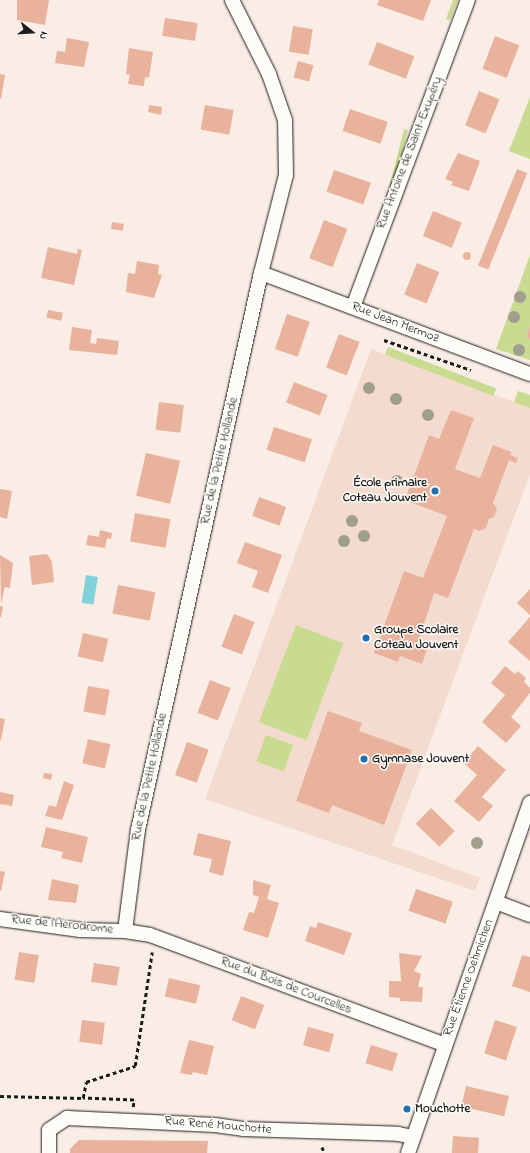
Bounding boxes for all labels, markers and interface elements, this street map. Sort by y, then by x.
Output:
north arrow [12,12,52,52]
text: N [35,30,52,41]
street label: Rue Antoine de Saint-Exupéry [374,75,446,231]
street label: Rue Jean Mermoz [349,299,441,347]
street label: Rue de la Petite Hollande [198,396,242,526]
place label: École primaire Coteau Jouvent [343,476,427,507]
marker: École primaire Coteau Jouvent [430,486,440,496]
place label: Groupe Scolaire Coteau Jouvent [374,623,458,654]
marker: Groupe Scolaire Coteau Jouvent [361,633,371,643]
street label: Rue de la Petite Hollande [129,712,171,842]
place label: Gymnase Jouvent [372,751,469,767]
marker: Gymnase Jouvent [359,754,369,764]
street label: Rue de l'Aérodrome [10,912,114,938]
street label: Rue Étienne Oehmichen [441,917,497,1039]
street label: Rue du Bois de Courcelles [218,954,354,1018]
place label: Mouchotte [415,1101,470,1117]
marker: Mouchotte [402,1104,412,1114]
street label: Rue René Mouchotte [164,1114,272,1138]

